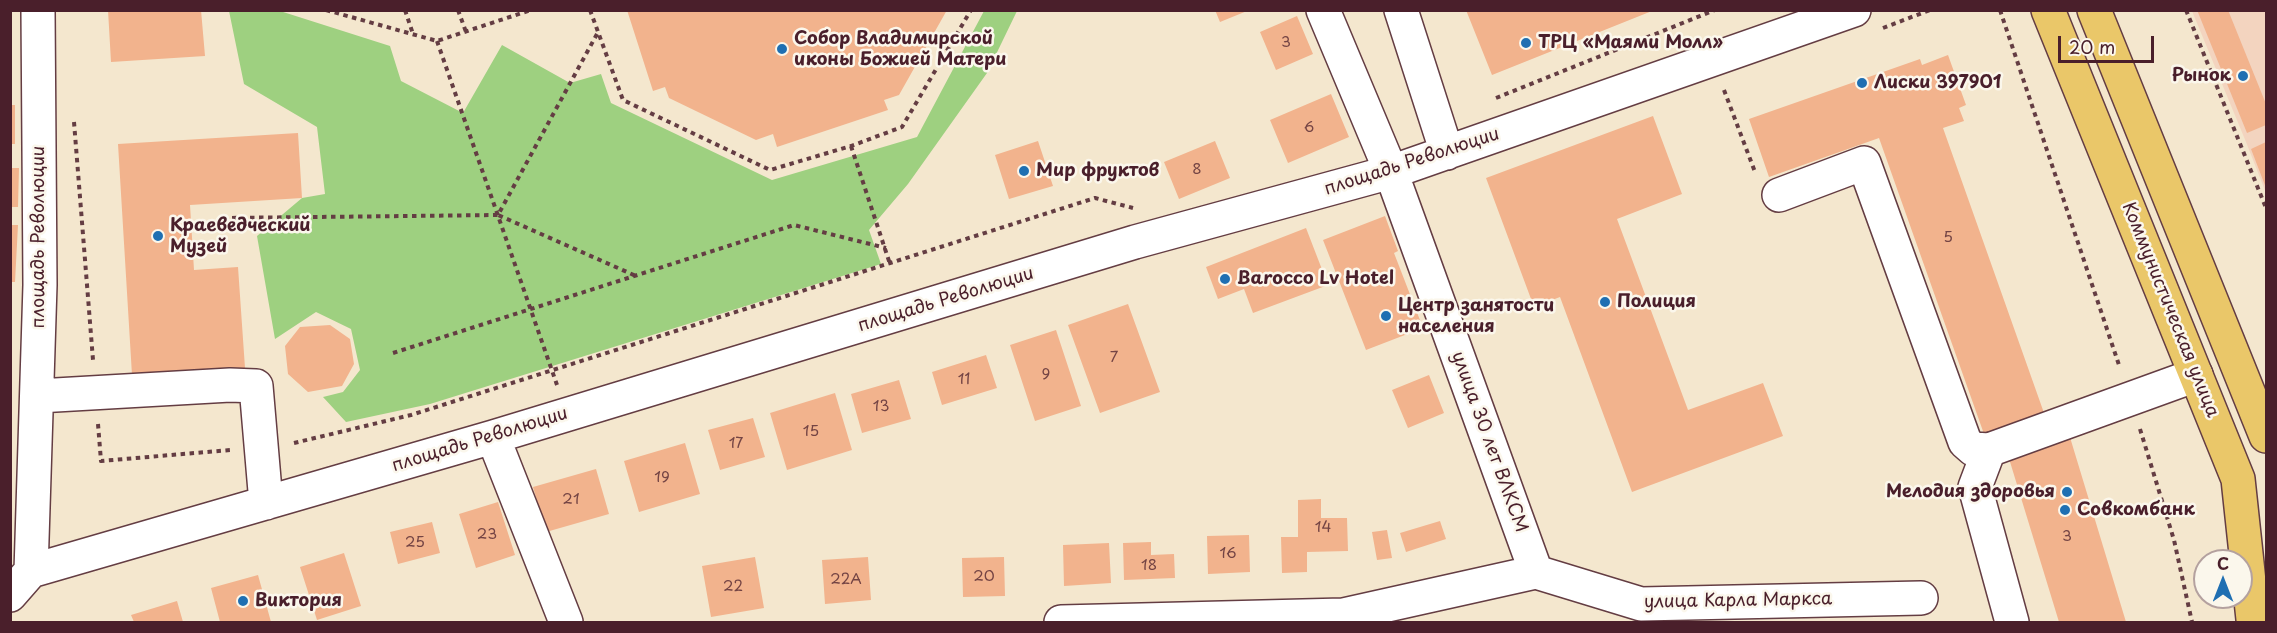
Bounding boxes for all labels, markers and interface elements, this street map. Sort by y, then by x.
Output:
scale bar [2061,24,2157,62]
place label: Собор Владимирской иконы Божией Матери [794,28,1006,70]
place label: ТРЦ «Маями Молл» [1538,32,1723,54]
text: 20 m [2069,33,2115,60]
house number: 3 [1281,34,1291,52]
marker: ТРЦ «Маями Молл» [1519,36,1533,50]
marker: Собор Владимирской иконы Божией Матери [775,42,789,56]
place label: Рынок [2172,65,2231,87]
marker: Рынок [2236,69,2250,83]
place label: Лиски 397901 [1874,72,2001,94]
marker: Лиски 397901 [1855,76,1869,90]
house number: 6 [1304,119,1314,137]
street label: площадь Революции [1322,123,1502,201]
street label: площадь Революции [28,146,50,328]
place label: Мир фруктов [1036,160,1159,182]
house number: 8 [1192,161,1202,179]
marker: Мир фруктов [1017,164,1031,178]
street label: Коммунистическая улица [2117,199,2223,421]
place label: Краеведческий Музей [170,215,311,258]
marker: Краеведческий Музей [151,229,165,243]
house number: 5 [1943,229,1953,247]
street label: площадь Революции [855,263,1037,337]
place label: Barocco Lv Hotel [1237,268,1394,290]
marker: Barocco Lv Hotel [1218,272,1232,286]
place label: Полиция [1617,291,1696,313]
place label: Центр занятости населения [1398,295,1554,338]
marker: Полиция [1598,295,1612,309]
marker: Центр занятости населения [1379,309,1393,323]
house number: 7 [1110,349,1118,367]
street label: улица 30 лет ВЛКСМ [1446,349,1532,535]
house number: 9 [1042,366,1050,384]
house number: 11 [958,371,970,389]
house number: 13 [873,398,889,416]
street label: площадь Революции [389,403,571,477]
house number: 15 [803,423,819,441]
house number: 17 [729,435,743,453]
house number: 19 [654,469,670,487]
place label: Мелодия здоровья [1886,481,2055,503]
marker: Мелодия здоровья [2060,485,2074,499]
house number: 21 [562,491,580,509]
place label: Совкомбанк [2077,499,2195,521]
marker: Совкомбанк [2058,503,2072,517]
house number: 14 [1315,519,1331,537]
house number: 23 [477,526,497,544]
house number: 3 [2062,528,2072,546]
house number: 25 [405,534,425,552]
house number: 16 [1219,545,1237,563]
north arrow [2193,549,2253,609]
text: С [2217,551,2229,575]
house number: 18 [1141,557,1157,575]
house number: 20 [973,568,995,586]
house number: 22А [830,571,862,589]
house number: 22 [723,578,743,596]
street label: улица Карла Маркса [1644,589,1832,613]
place label: Виктория [255,590,342,612]
marker: Виктория [236,594,250,608]

